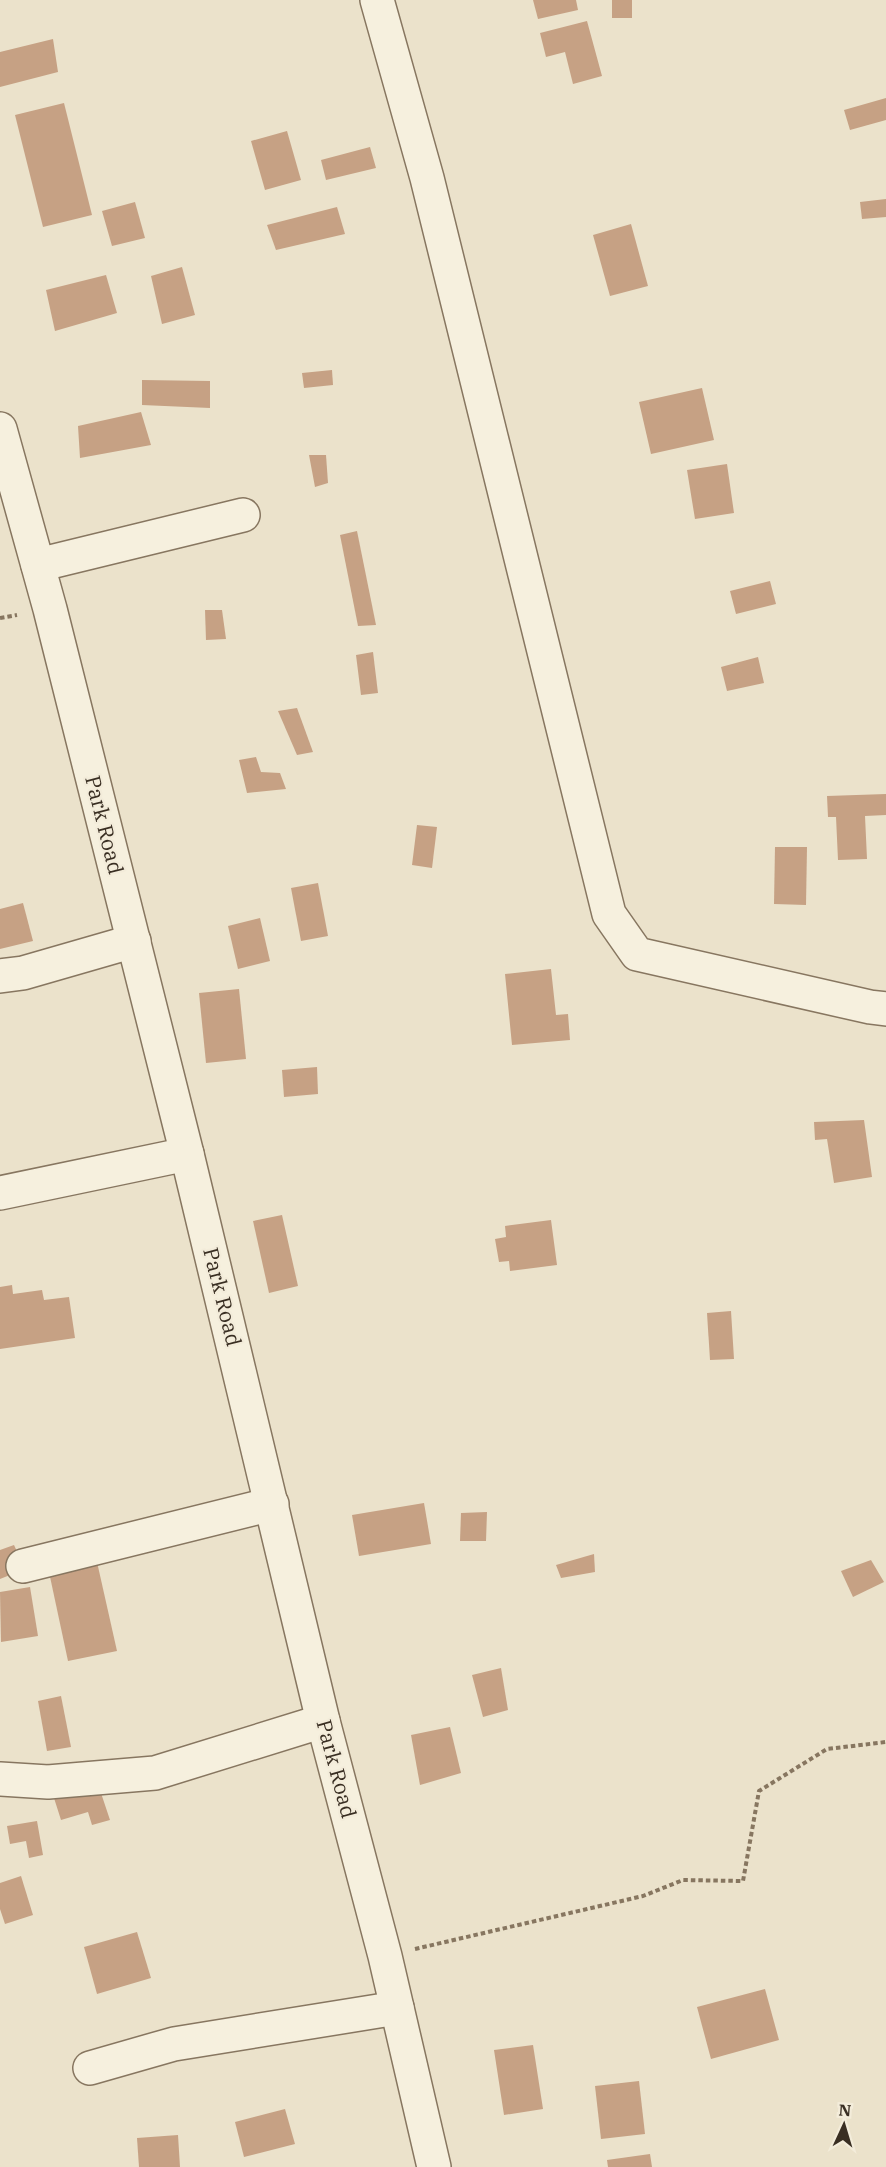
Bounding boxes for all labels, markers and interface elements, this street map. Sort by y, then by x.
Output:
street label: Park Road [79,772,131,877]
street label: Park Road [197,1244,249,1349]
street label: Park Road [310,1716,364,1821]
north arrow [814,2095,874,2155]
text: N [838,2100,852,2120]

